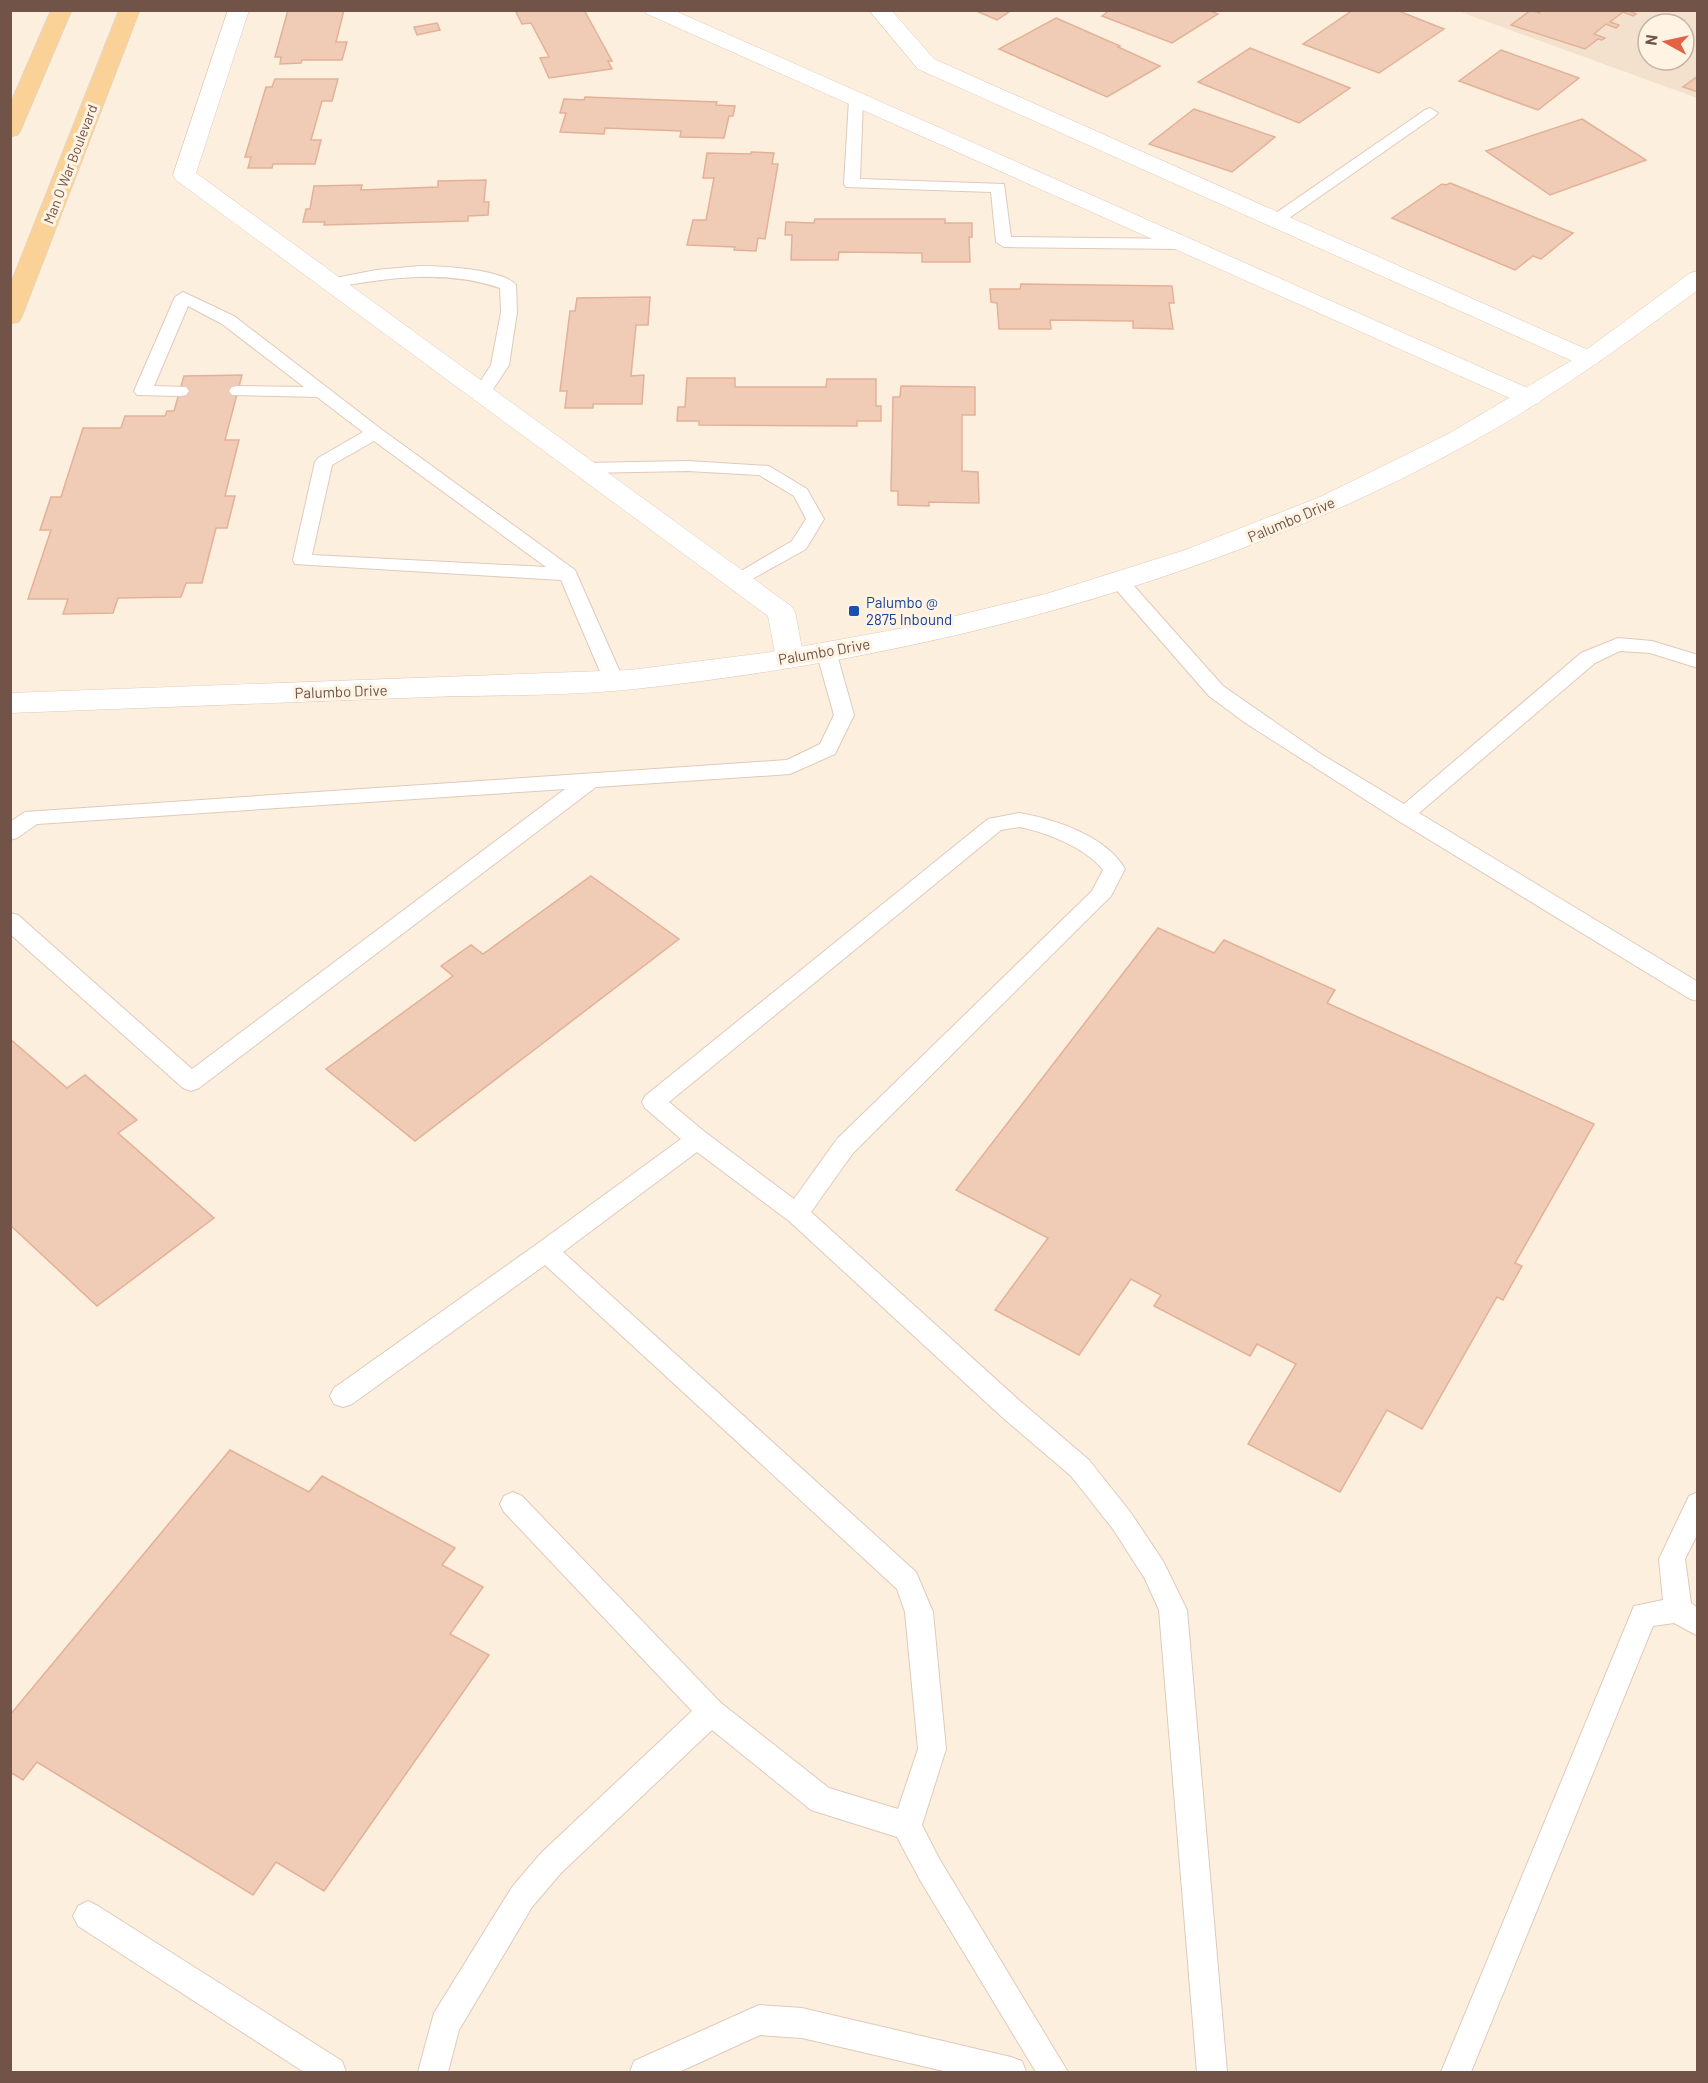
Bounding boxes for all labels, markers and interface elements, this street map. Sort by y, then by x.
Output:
north arrow [1636,12,1696,72]
text: N [1641,33,1661,46]
street label: Man O War Boulevard [39,102,101,226]
street label: Palumbo Drive [1245,493,1337,545]
place label: Palumbo @ 2875 Inbound [866,593,952,628]
marker: Palumbo @ 2875 Inbound [847,604,861,618]
street label: Palumbo Drive [777,634,871,668]
street label: Palumbo Drive [294,680,388,702]

